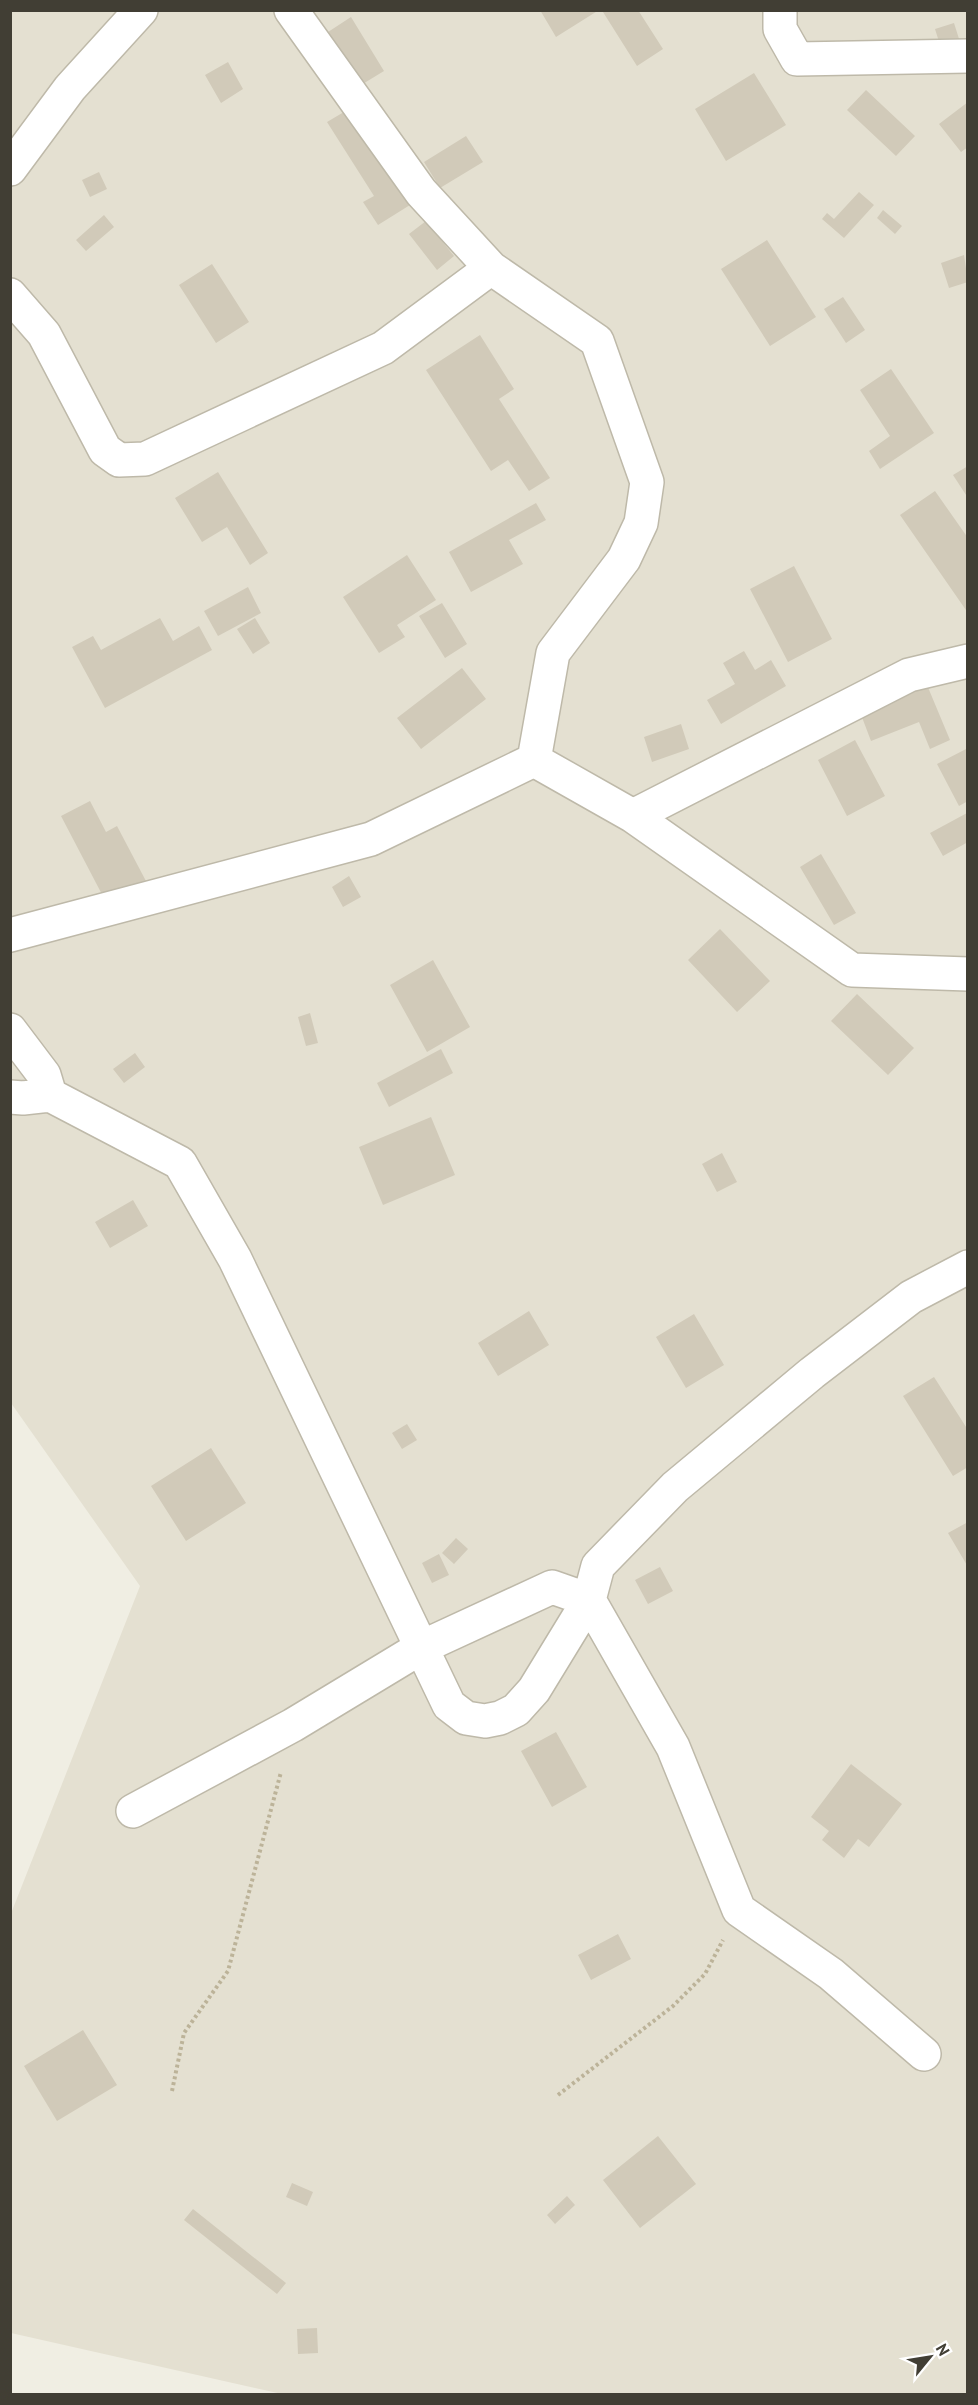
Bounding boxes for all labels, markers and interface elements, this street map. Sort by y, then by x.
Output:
north arrow [900,2327,960,2387]
text: N [932,2340,954,2359]

